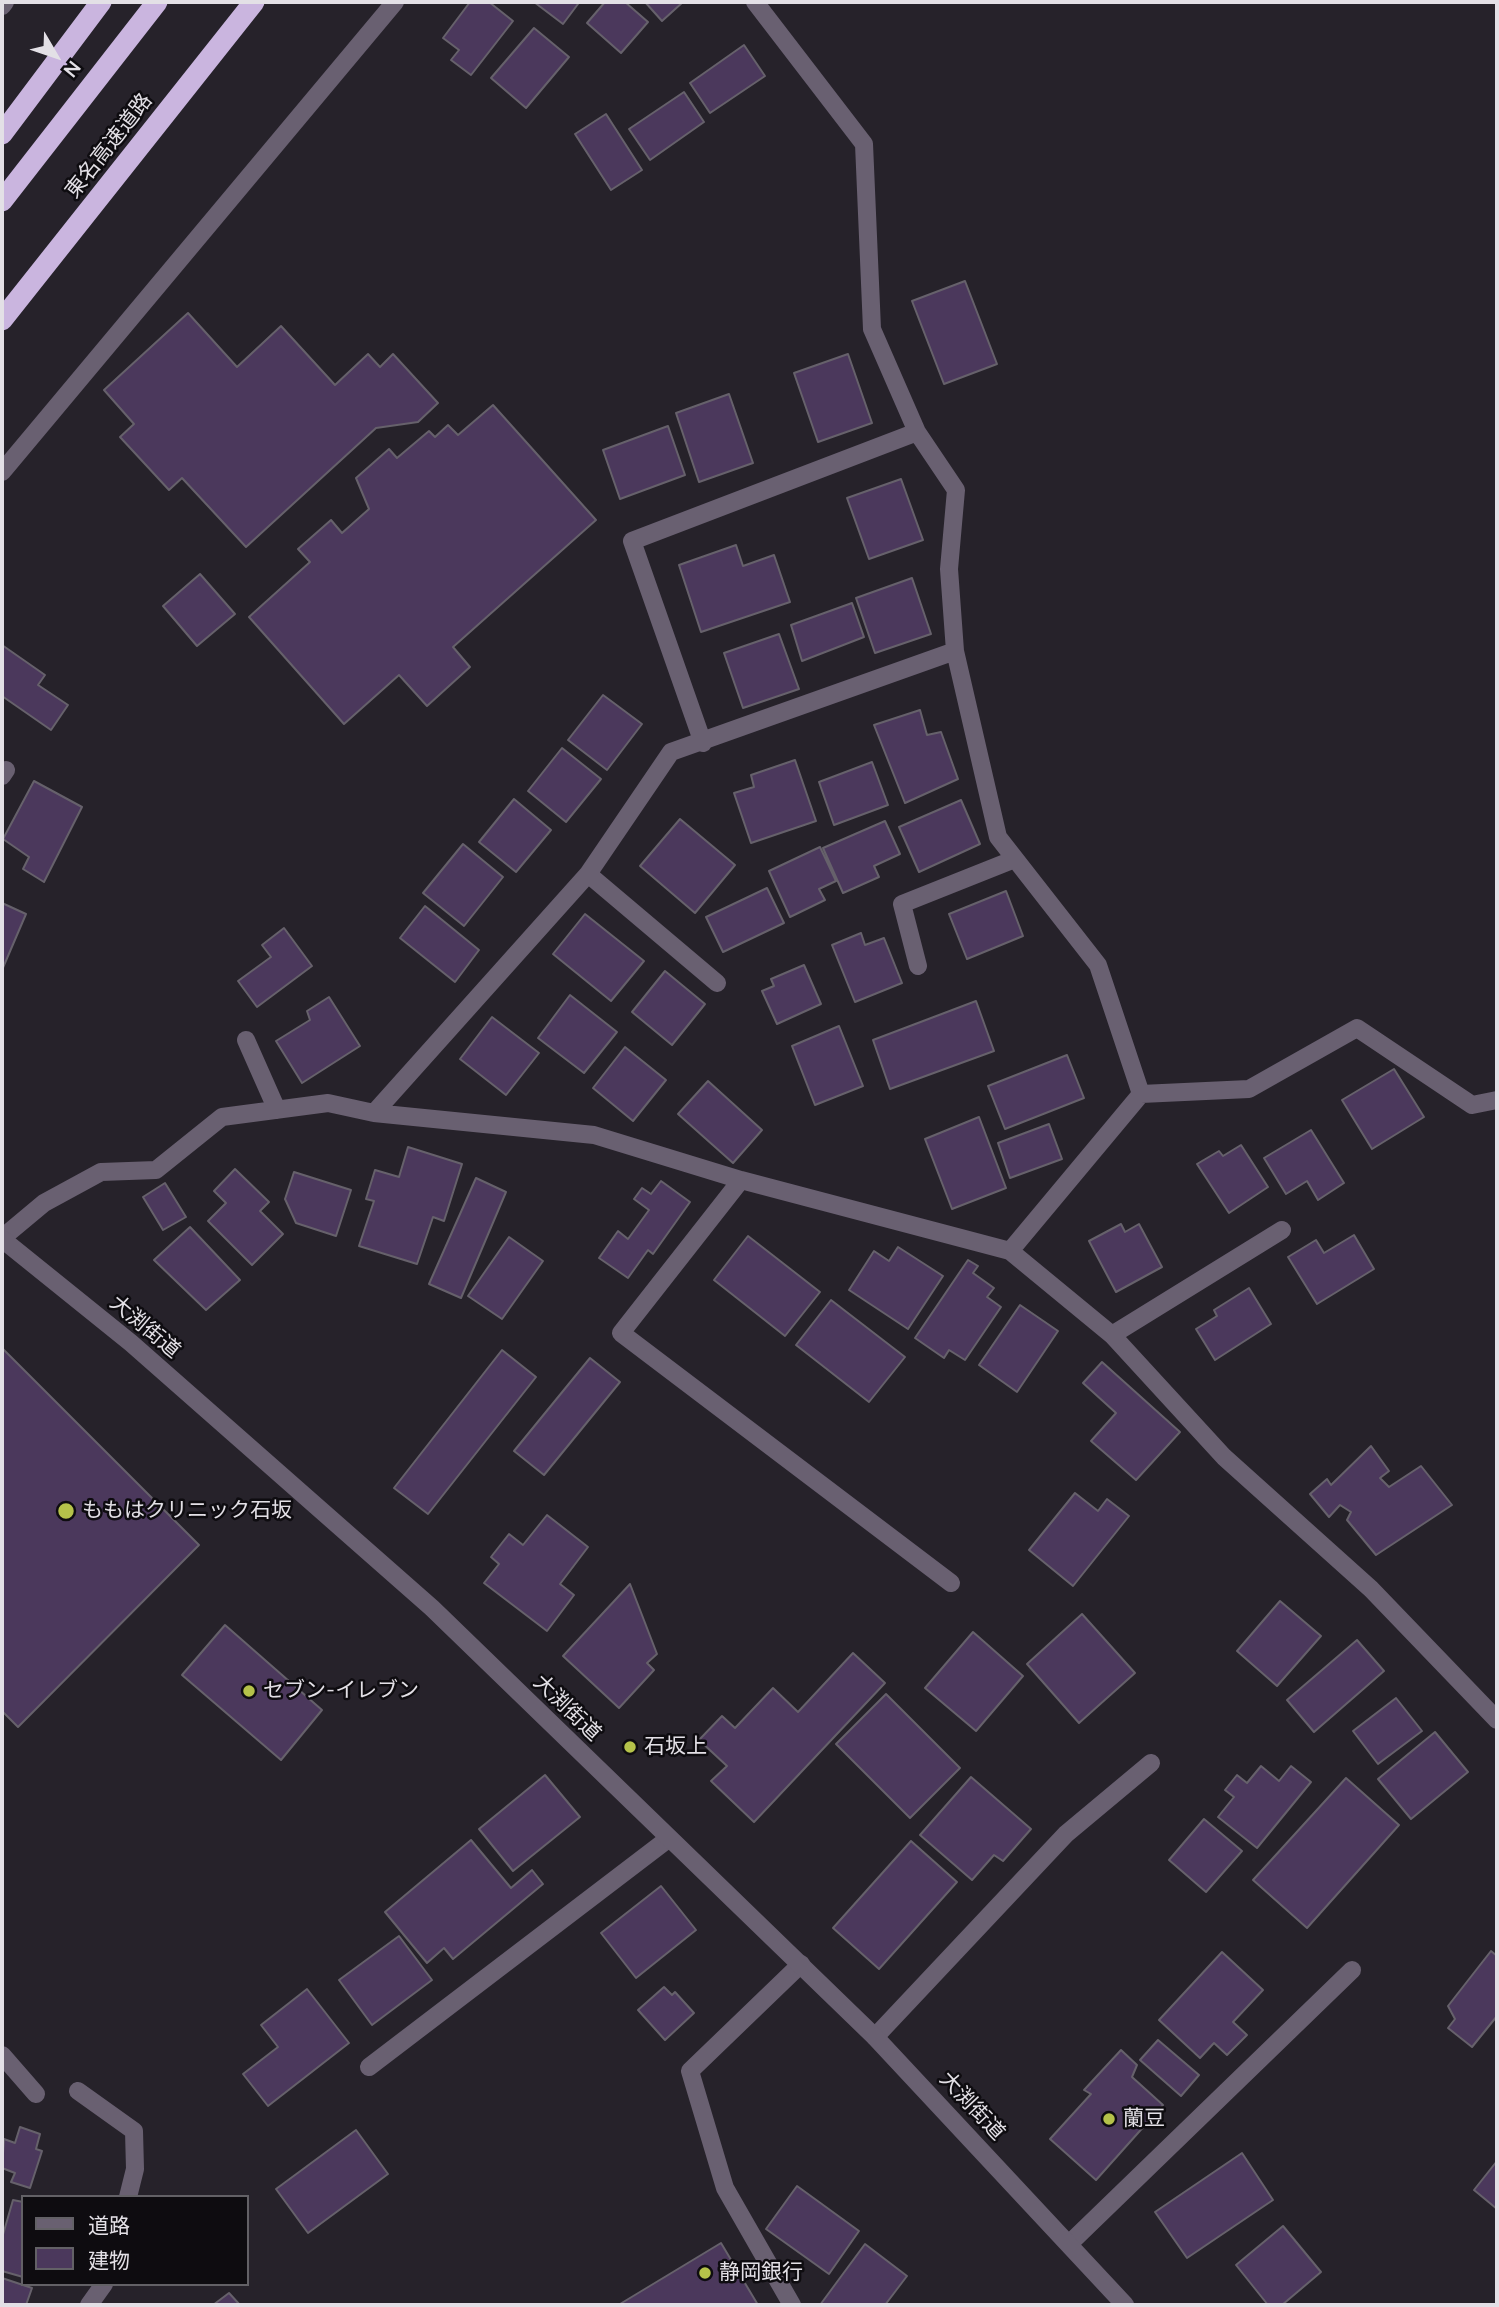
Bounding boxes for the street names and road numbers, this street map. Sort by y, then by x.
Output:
street label: 東名高速道路 [60,89,158,203]
street label: 大渕街道 [105,1290,185,1364]
street label: 大渕街道 [528,1670,606,1746]
street label: 大渕街道 [934,2067,1010,2145]

